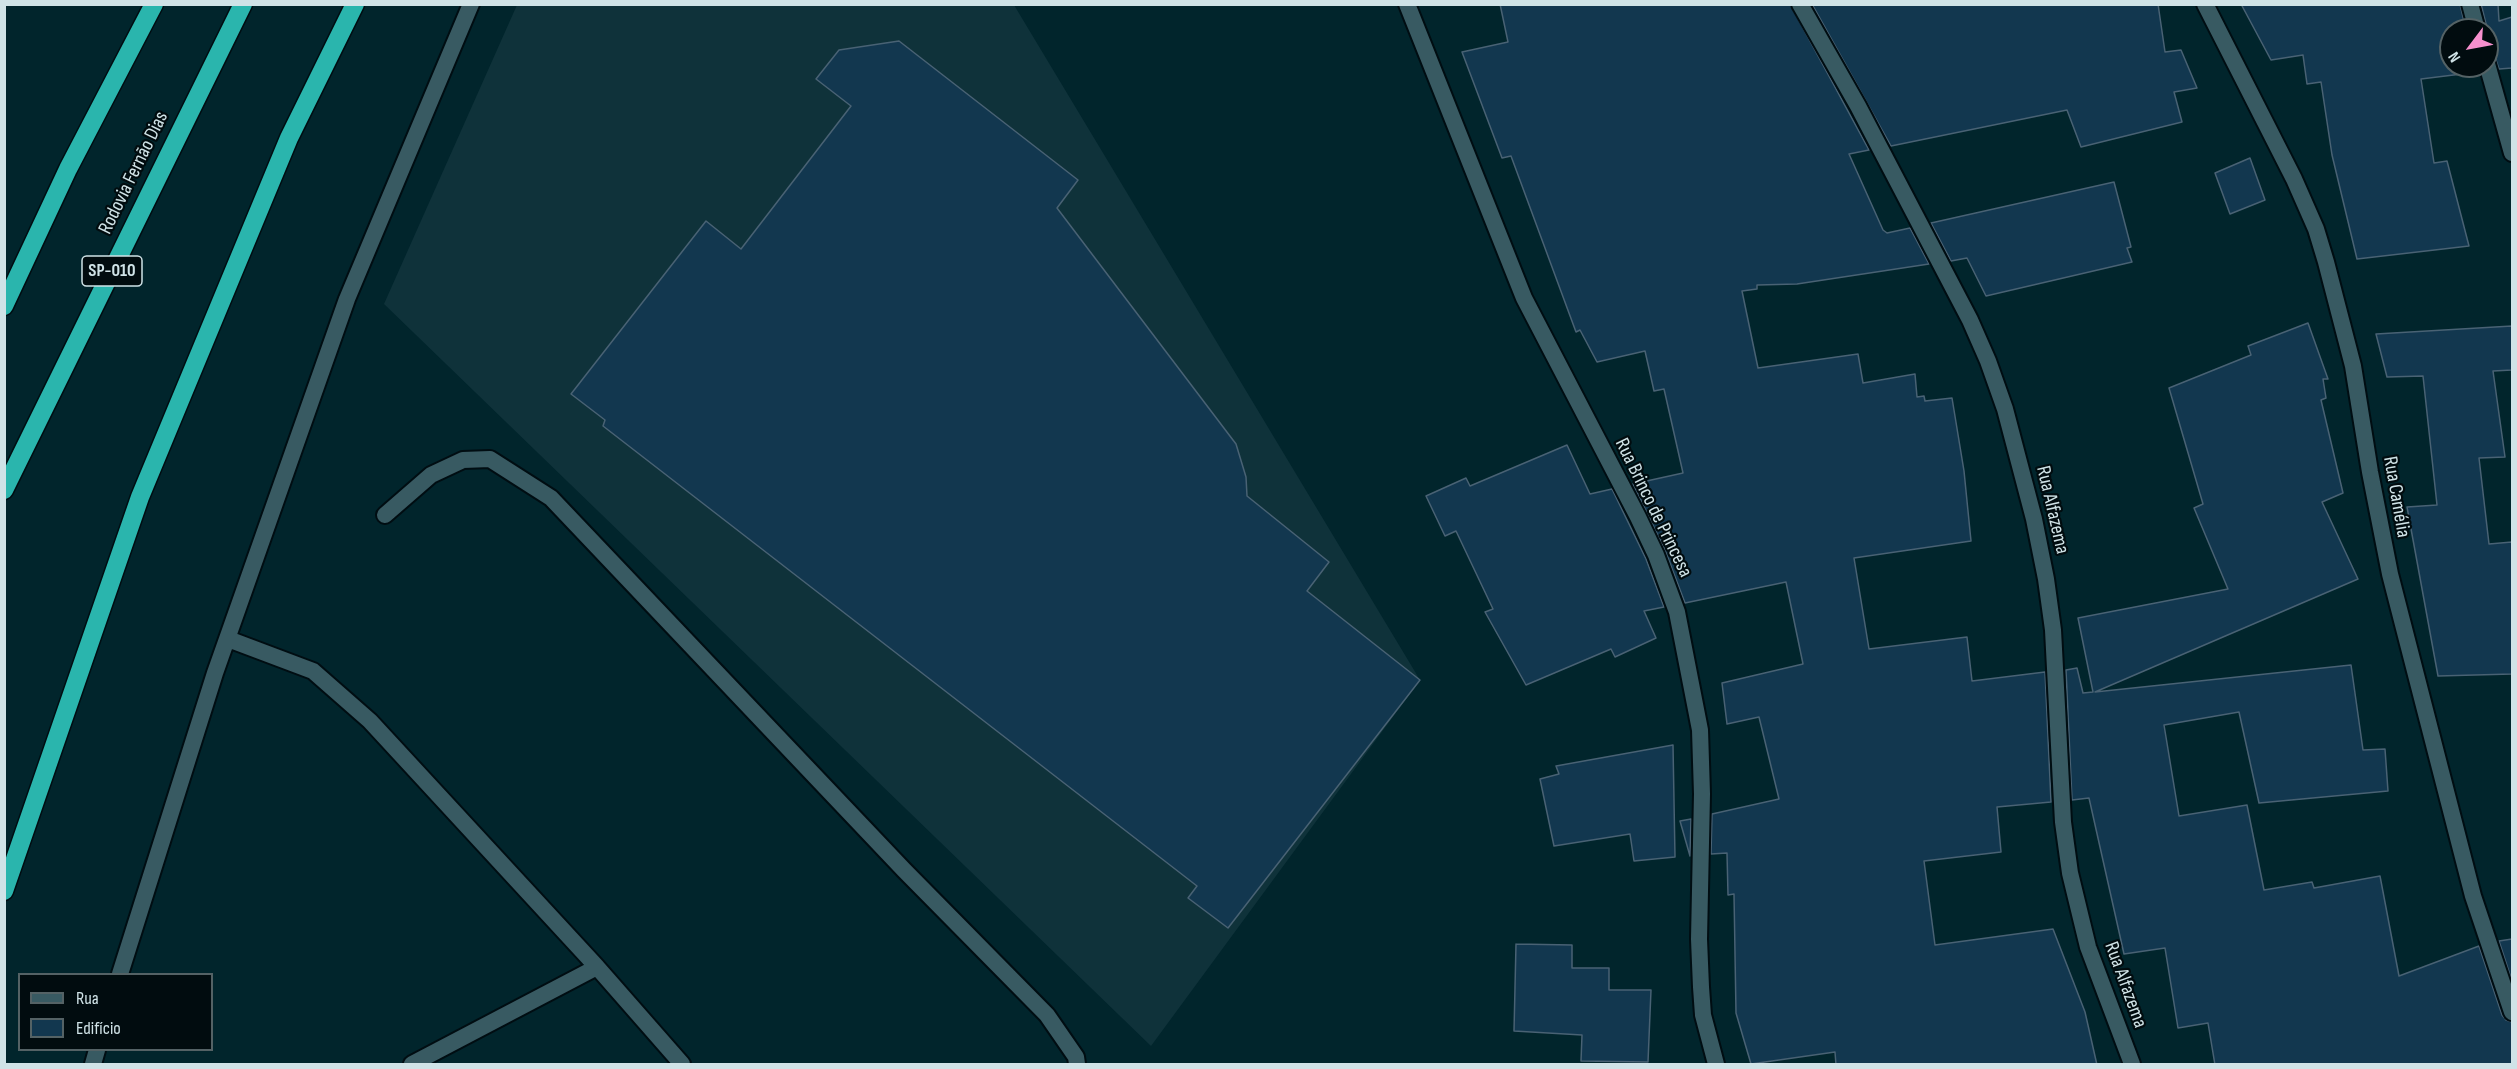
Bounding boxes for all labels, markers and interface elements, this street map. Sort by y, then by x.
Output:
north arrow [2439,18,2499,78]
text: N [2445,48,2465,65]
street label: Rodovia Fernão Dias [94,108,174,238]
road number: SP-010 [82,256,142,286]
street label: Rua Brinco de Princesa [1609,435,1697,581]
street label: Rua Camélia [2377,455,2415,539]
street label: Rua Alfazema [2030,464,2074,556]
street label: Rua Alfazema [2098,939,2152,1031]
legend [18,973,213,1051]
text: Rua [76,988,99,1009]
text: Edifício [76,1018,121,1039]

